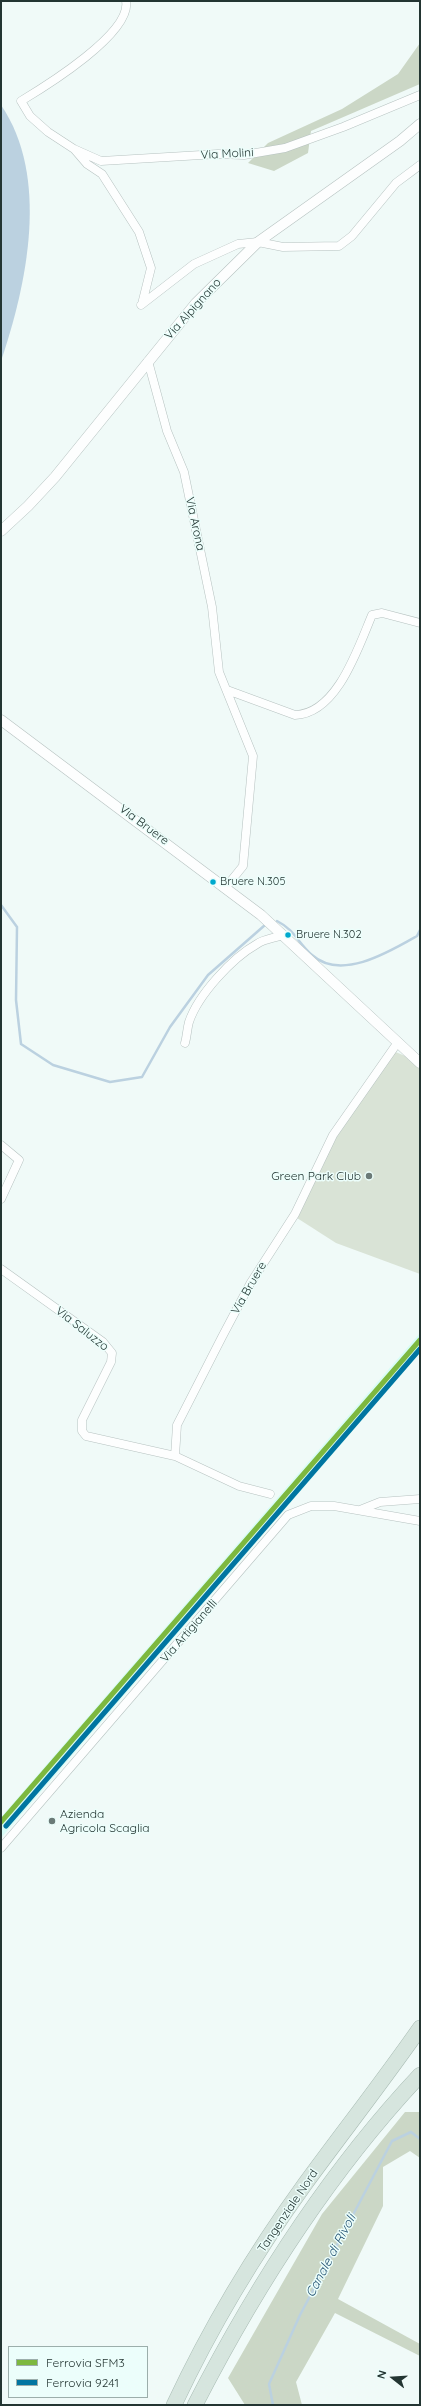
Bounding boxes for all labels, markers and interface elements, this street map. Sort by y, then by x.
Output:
street label: Via Molini [200,145,254,163]
street label: Via Alpignano [162,275,224,343]
street label: Via Arona [182,496,208,552]
street label: Via Bruere [116,802,172,848]
place label: Bruere N.305 [220,875,285,889]
marker: Bruere N.305 [208,877,218,887]
place label: Bruere N.302 [296,928,361,942]
marker: Bruere N.302 [283,930,293,940]
place label: Green Park Club [271,1169,361,1183]
marker: Green Park Club [364,1171,374,1181]
street label: Via Bruere [228,1259,270,1317]
street label: Via Saluzzo [53,1304,111,1354]
street label: Via Artigianelli [158,1596,220,1666]
place label: Azienda Agricola Scaglia [60,1807,150,1835]
marker: Azienda Agricola Scaglia [47,1816,57,1826]
street label: Tangenziale Nord [255,2167,321,2255]
water label: Canale di Rivoli [303,2212,359,2300]
legend [8,2346,148,2398]
text: Ferrovia SFM3 [46,2355,125,2370]
north arrow [373,2358,413,2398]
text: N [374,2369,389,2380]
text: Ferrovia 9241 [46,2375,119,2390]

